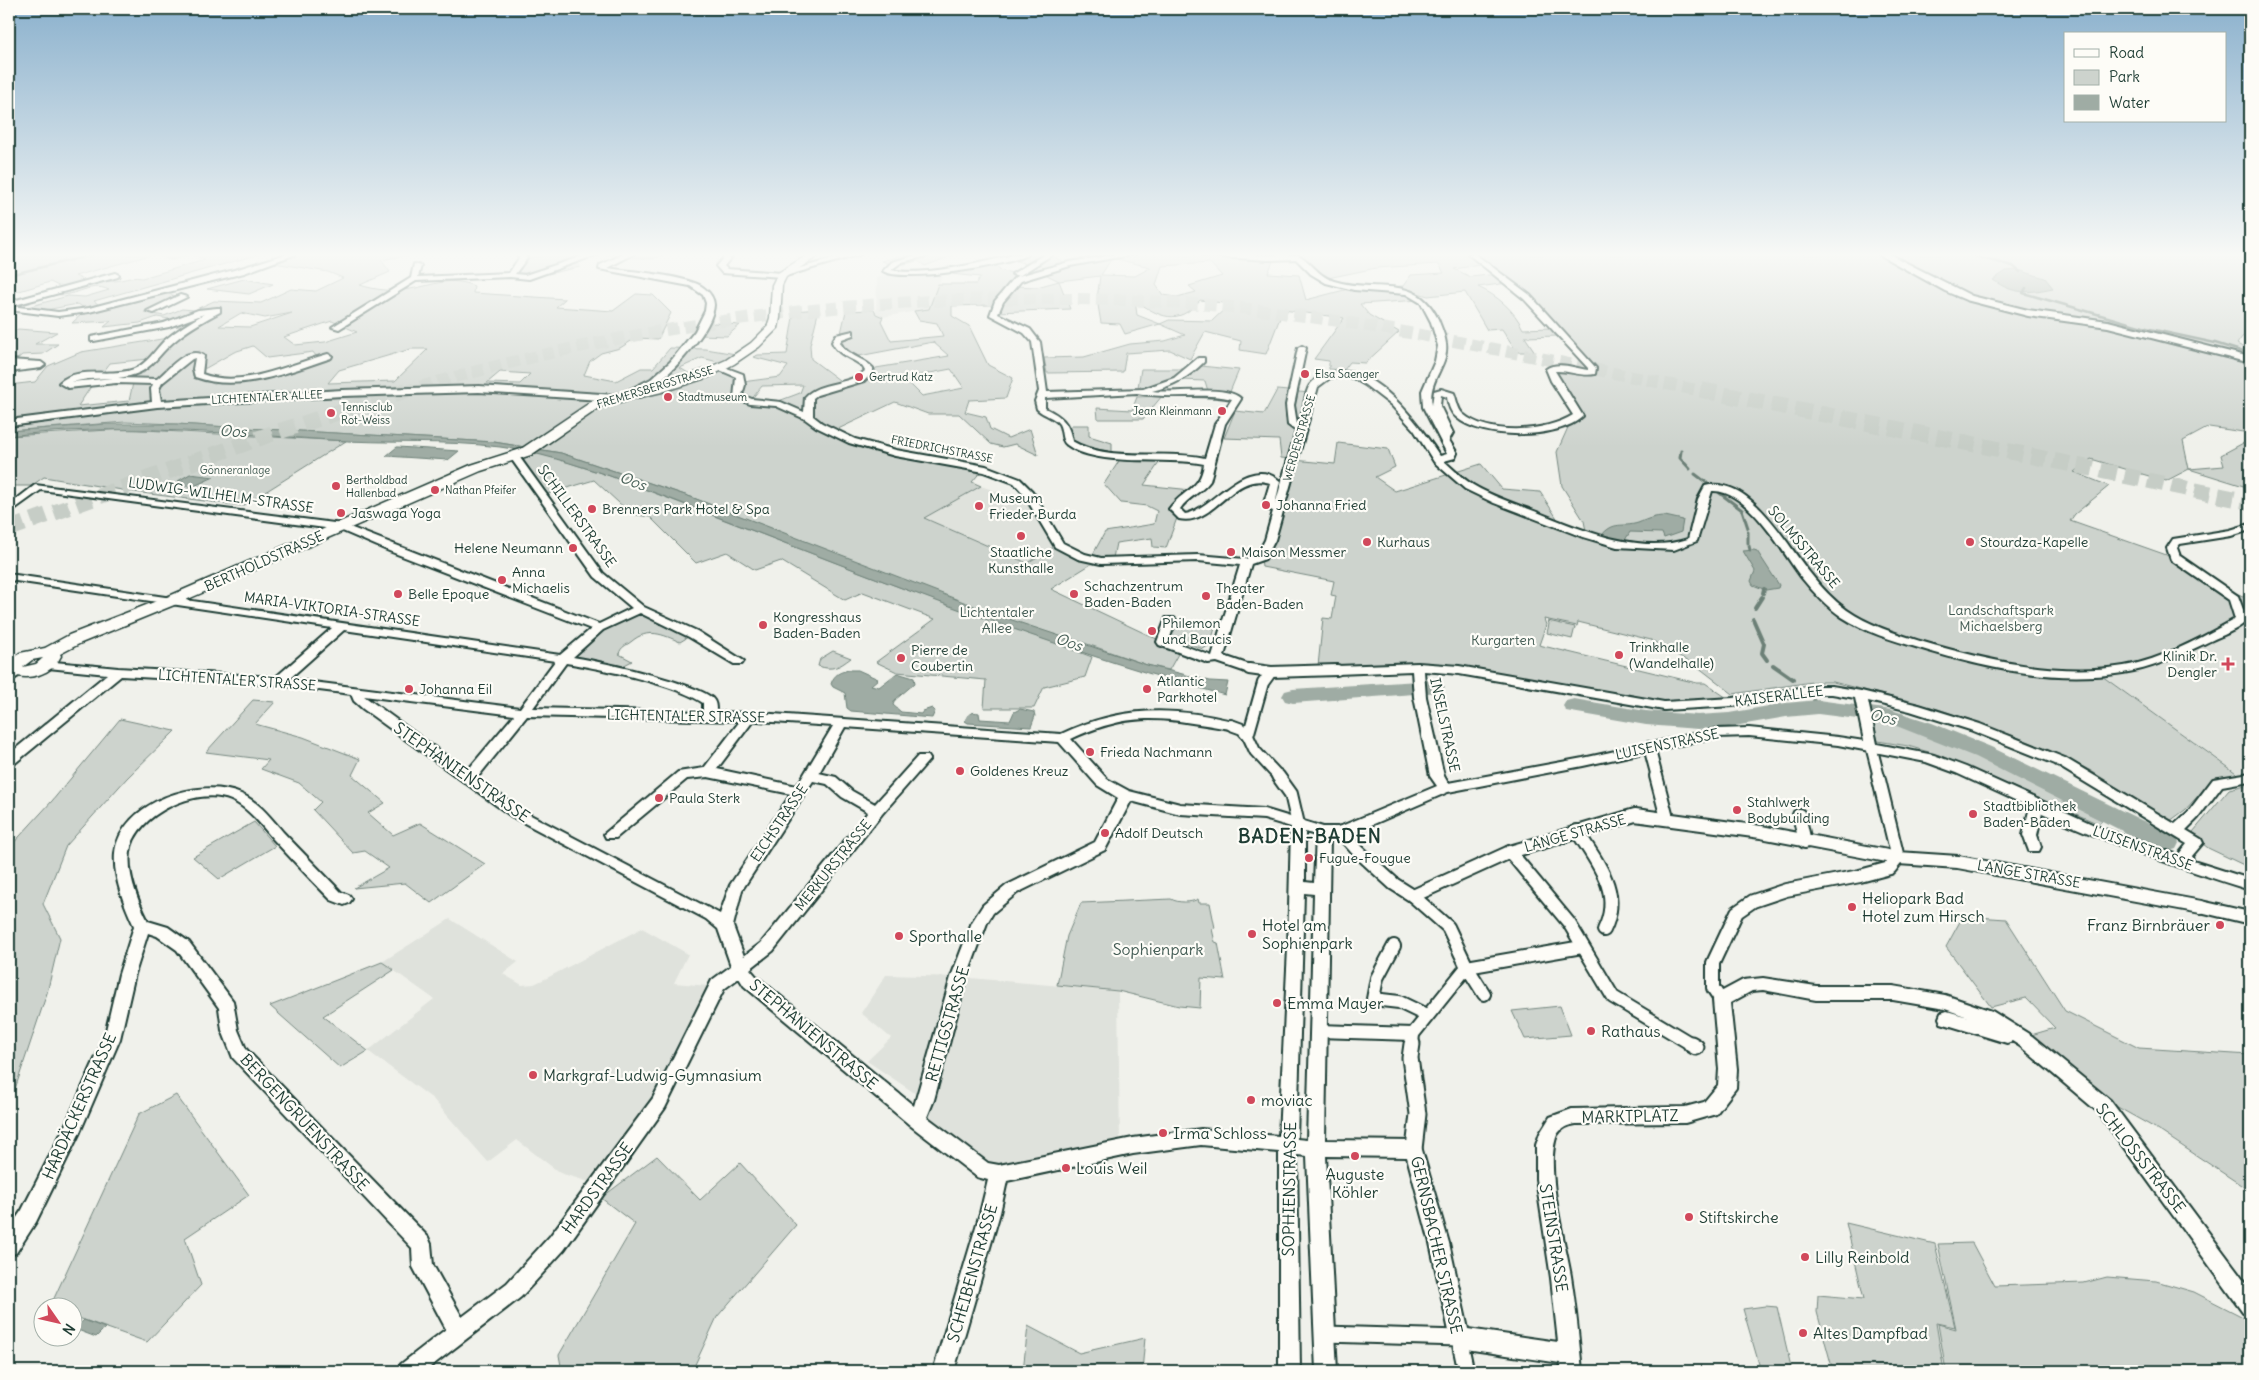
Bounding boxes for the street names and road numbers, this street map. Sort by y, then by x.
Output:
street label: FREMERSBERGSTRASSE [595,363,715,411]
street label: LICHTENTALER ALLEE [211,387,323,407]
street label: WERDERSTRASSE [1280,393,1318,483]
street label: FRIEDRICHSTRASSE [890,432,994,466]
street label: SCHILLERSTRASSE [534,461,620,571]
street label: LUDWIG-WILHELM-STRASSE [127,473,315,517]
street label: SOLMSSTRASSE [1764,502,1844,592]
street label: BERTHOLDSTRASSE [202,527,326,595]
street label: MARIA-VIKTORIA-STRASSE [243,588,421,630]
street label: LICHTENTALER STRASSE [157,665,317,695]
street label: INSELSTRASSE [1426,676,1464,774]
street label: KAISERALLEE [1734,682,1824,710]
street label: LICHTENTALER STRASSE [607,706,765,726]
street label: STEPHANIENSTRASSE [390,718,534,826]
street label: LUISENSTRASSE [1614,724,1720,764]
street label: EICHSTRASSE [746,781,812,865]
street label: LANGE STRASSE [1522,810,1628,856]
street label: MERKURSTRASSE [791,816,875,914]
street label: LUISENSTRASSE [2090,822,2196,874]
street label: LANGE STRASSE [1976,856,2082,892]
street label: RETTIGSTRASSE [921,964,973,1084]
street label: STEPHANIENSTRASSE [746,974,882,1094]
street label: HARDÄCKERSTRASSE [38,1030,120,1182]
street label: BERGENGRUENSTRASSE [236,1049,374,1195]
street label: SCHLOSSSTRASSE [2092,1099,2190,1217]
street label: MARKTPLATZ [1581,1105,1679,1127]
street label: SOPHIENSTRASSE [1278,1121,1300,1257]
street label: HARDSTRASSE [557,1138,637,1238]
street label: GERNSBACHER STRASSE [1407,1154,1467,1336]
street label: STEINSTRASSE [1536,1182,1572,1294]
street label: SCHEIBENSTRASSE [943,1202,1001,1344]

